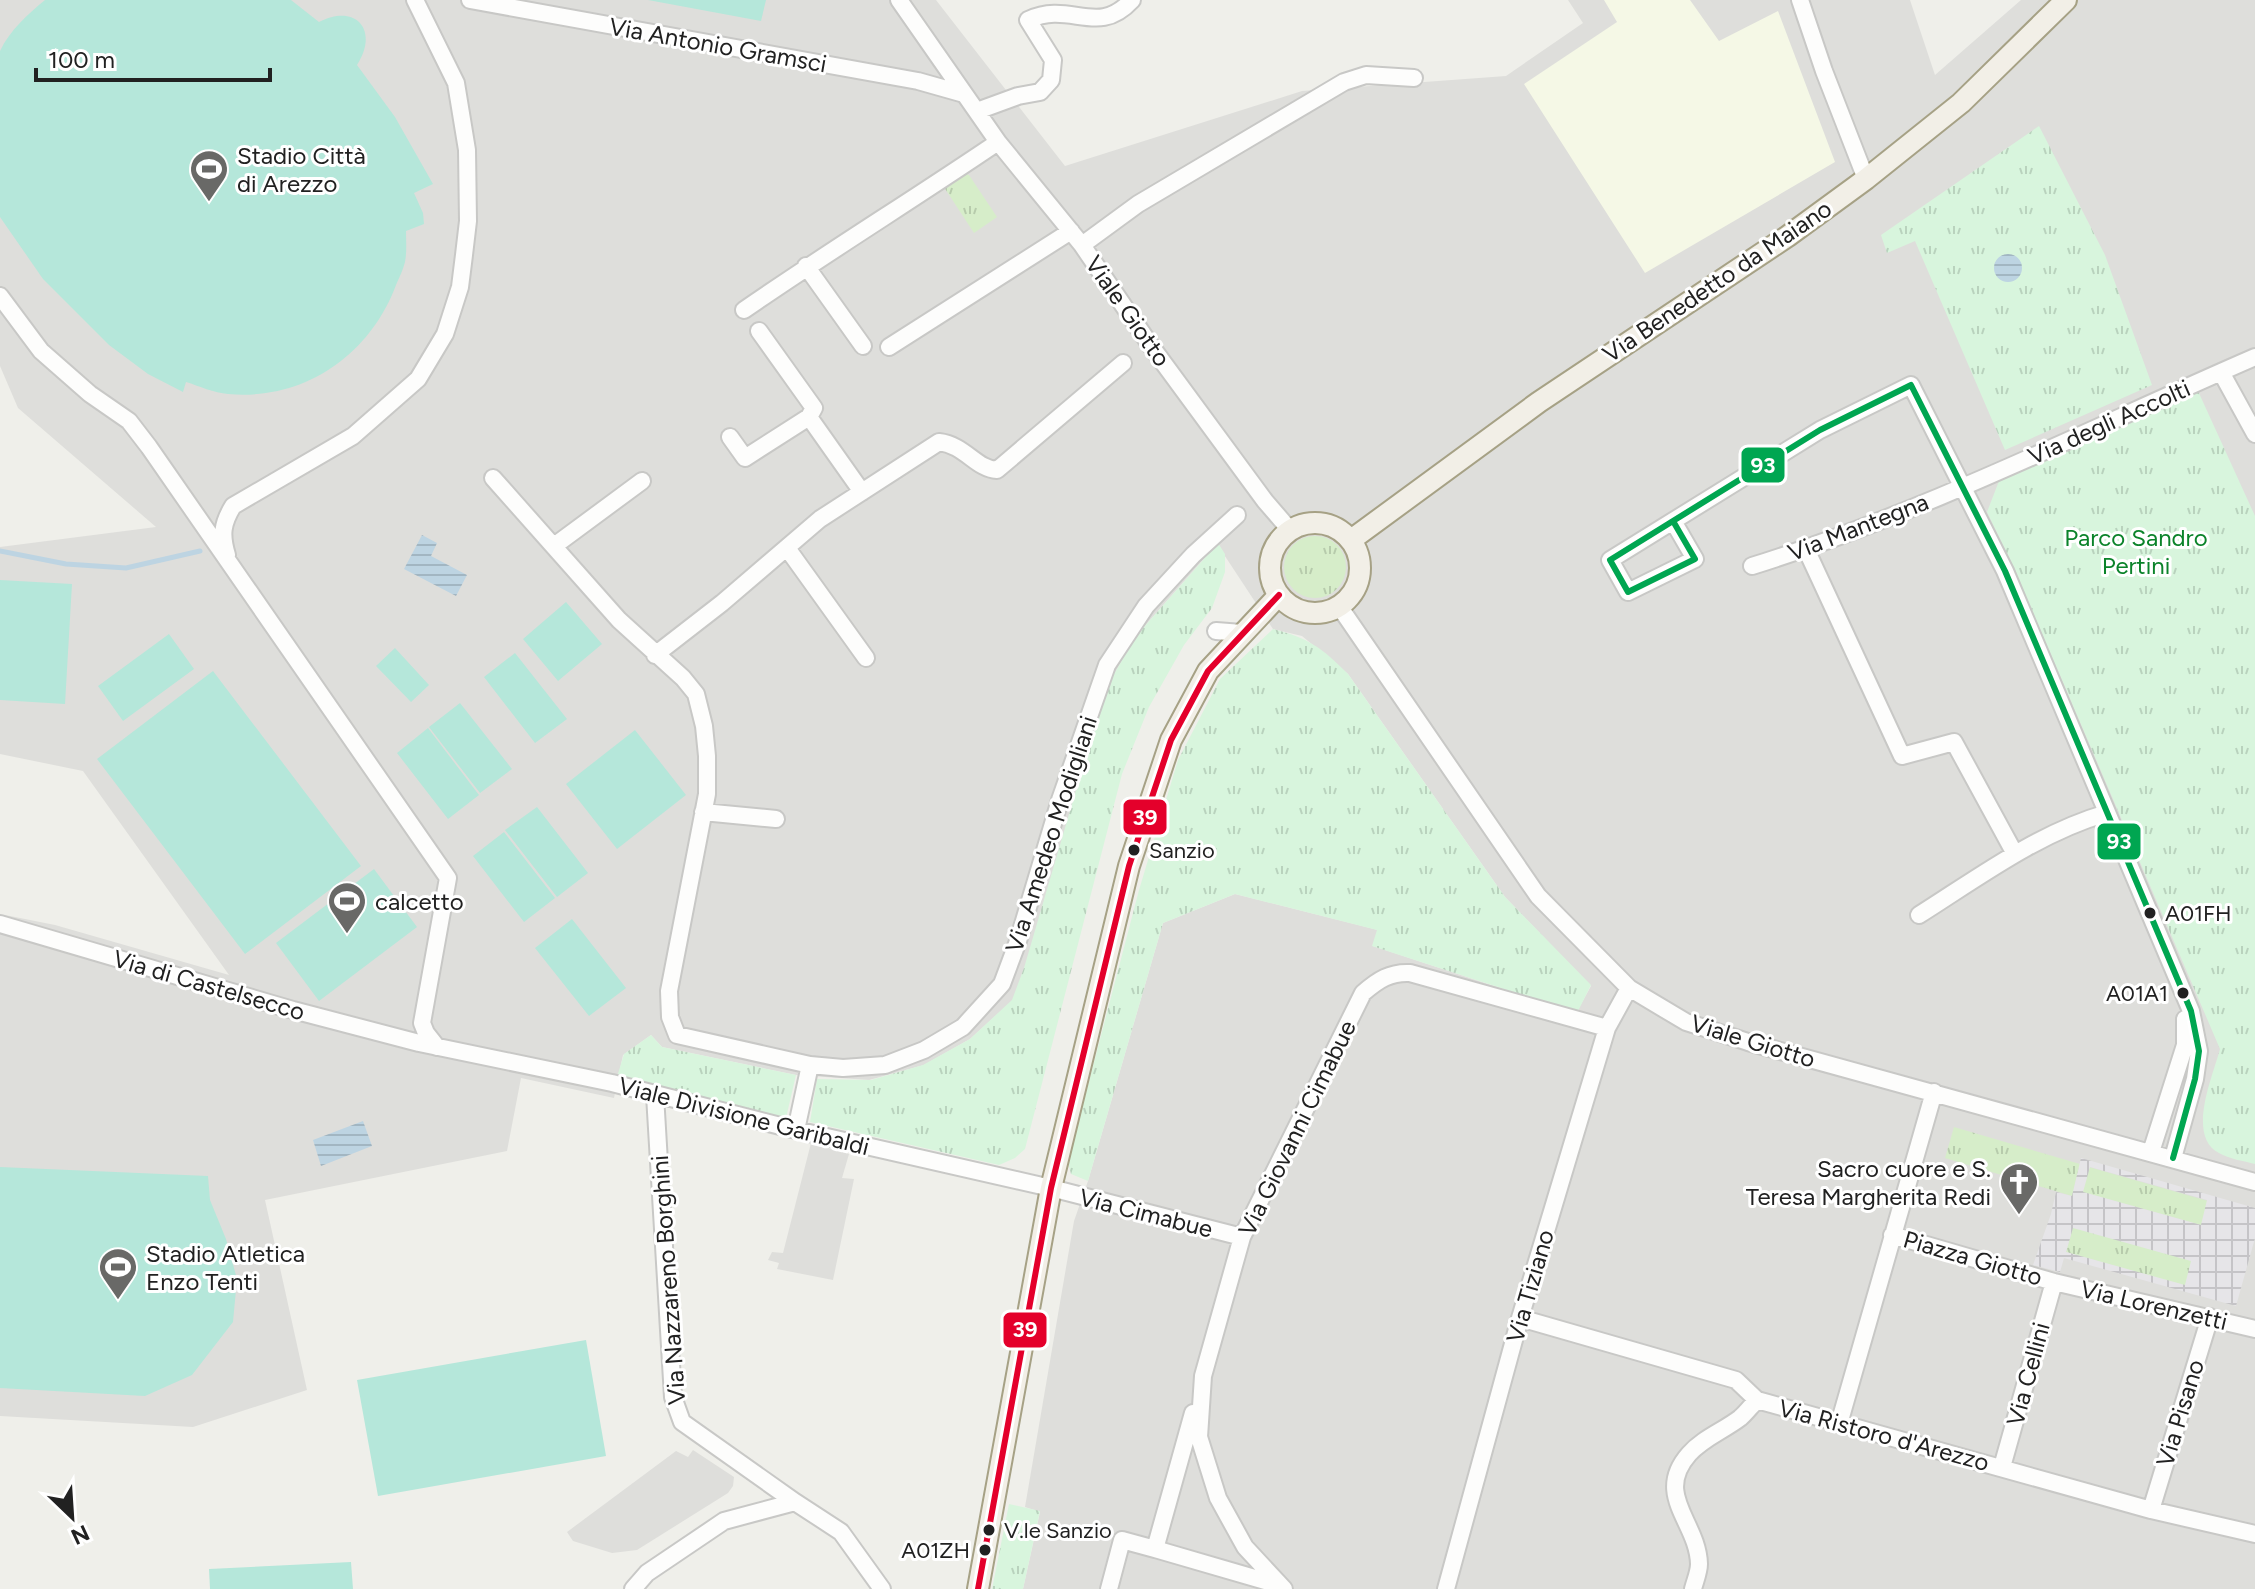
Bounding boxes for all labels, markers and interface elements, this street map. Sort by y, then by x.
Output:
street label: Via Antonio Gramsci [607,12,829,78]
scale bar [36,32,270,82]
text: 100 m [48,45,115,74]
place label: Stadio Città di Arezzo [237,141,366,198]
sports icon: Stadio Città di Arezzo [188,148,230,203]
street label: Via Benedetto da Maiano [1597,194,1837,368]
street label: Viale Giotto [1079,250,1177,372]
street label: Via degli Accolti [2023,373,2195,471]
line badge: 93 [1740,446,1786,484]
text: 93 [1751,452,1776,479]
street label: Via Mantegna [1784,487,1932,567]
park label: Parco Sandro Pertini [2064,523,2208,580]
street label: Via Amedeo Modigliani [999,712,1103,956]
line badge: 39 [1122,798,1168,836]
text: 39 [1133,804,1158,831]
line badge: 93 [2096,822,2142,861]
text: 93 [2107,828,2132,855]
place label: Sanzio [1149,837,1215,864]
marker: Sanzio [1126,842,1142,858]
sports icon: calcetto [326,880,368,935]
place label: calcetto [375,887,464,916]
place label: A01FH [2165,900,2232,927]
marker: A01FH [2142,905,2158,921]
street label: Via di Castelsecco [110,944,308,1026]
place label: A01A1 [2106,980,2168,1007]
marker: A01A1 [2175,985,2191,1001]
street label: Viale Giotto [1687,1008,1819,1074]
street label: Via Giovanni Cimabue [1232,1015,1362,1241]
street label: Viale Divisione Garibaldi [616,1071,872,1161]
street label: Via Nazzareno Borghini [645,1154,691,1406]
place label: Sacro cuore e S. Teresa Margherita Redi [1746,1154,1991,1211]
church icon: Sacro cuore e S. Teresa Margherita Redi [1998,1161,2040,1216]
street label: Via Cimabue [1076,1182,1216,1244]
street label: Piazza Giotto [1900,1224,2046,1292]
street label: Via Tiziano [1500,1226,1560,1346]
place label: Stadio Atletica Enzo Tenti [146,1239,305,1296]
sports icon: Stadio Atletica Enzo Tenti [97,1246,139,1301]
street label: Via Lorenzetti [2078,1274,2230,1336]
line badge: 39 [1002,1311,1048,1349]
text: 39 [1013,1316,1038,1343]
street label: Via Cellini [2000,1319,2056,1429]
street label: Via Pisano [2150,1356,2210,1470]
street label: Via Ristoro d'Arezzo [1776,1393,1992,1477]
north arrow [32,1477,112,1557]
place label: V.le Sanzio [1004,1517,1112,1544]
text: N [67,1519,94,1551]
marker: V.le Sanzio [981,1522,997,1538]
place label: A01ZH [901,1537,970,1564]
marker: A01ZH [977,1542,993,1558]

